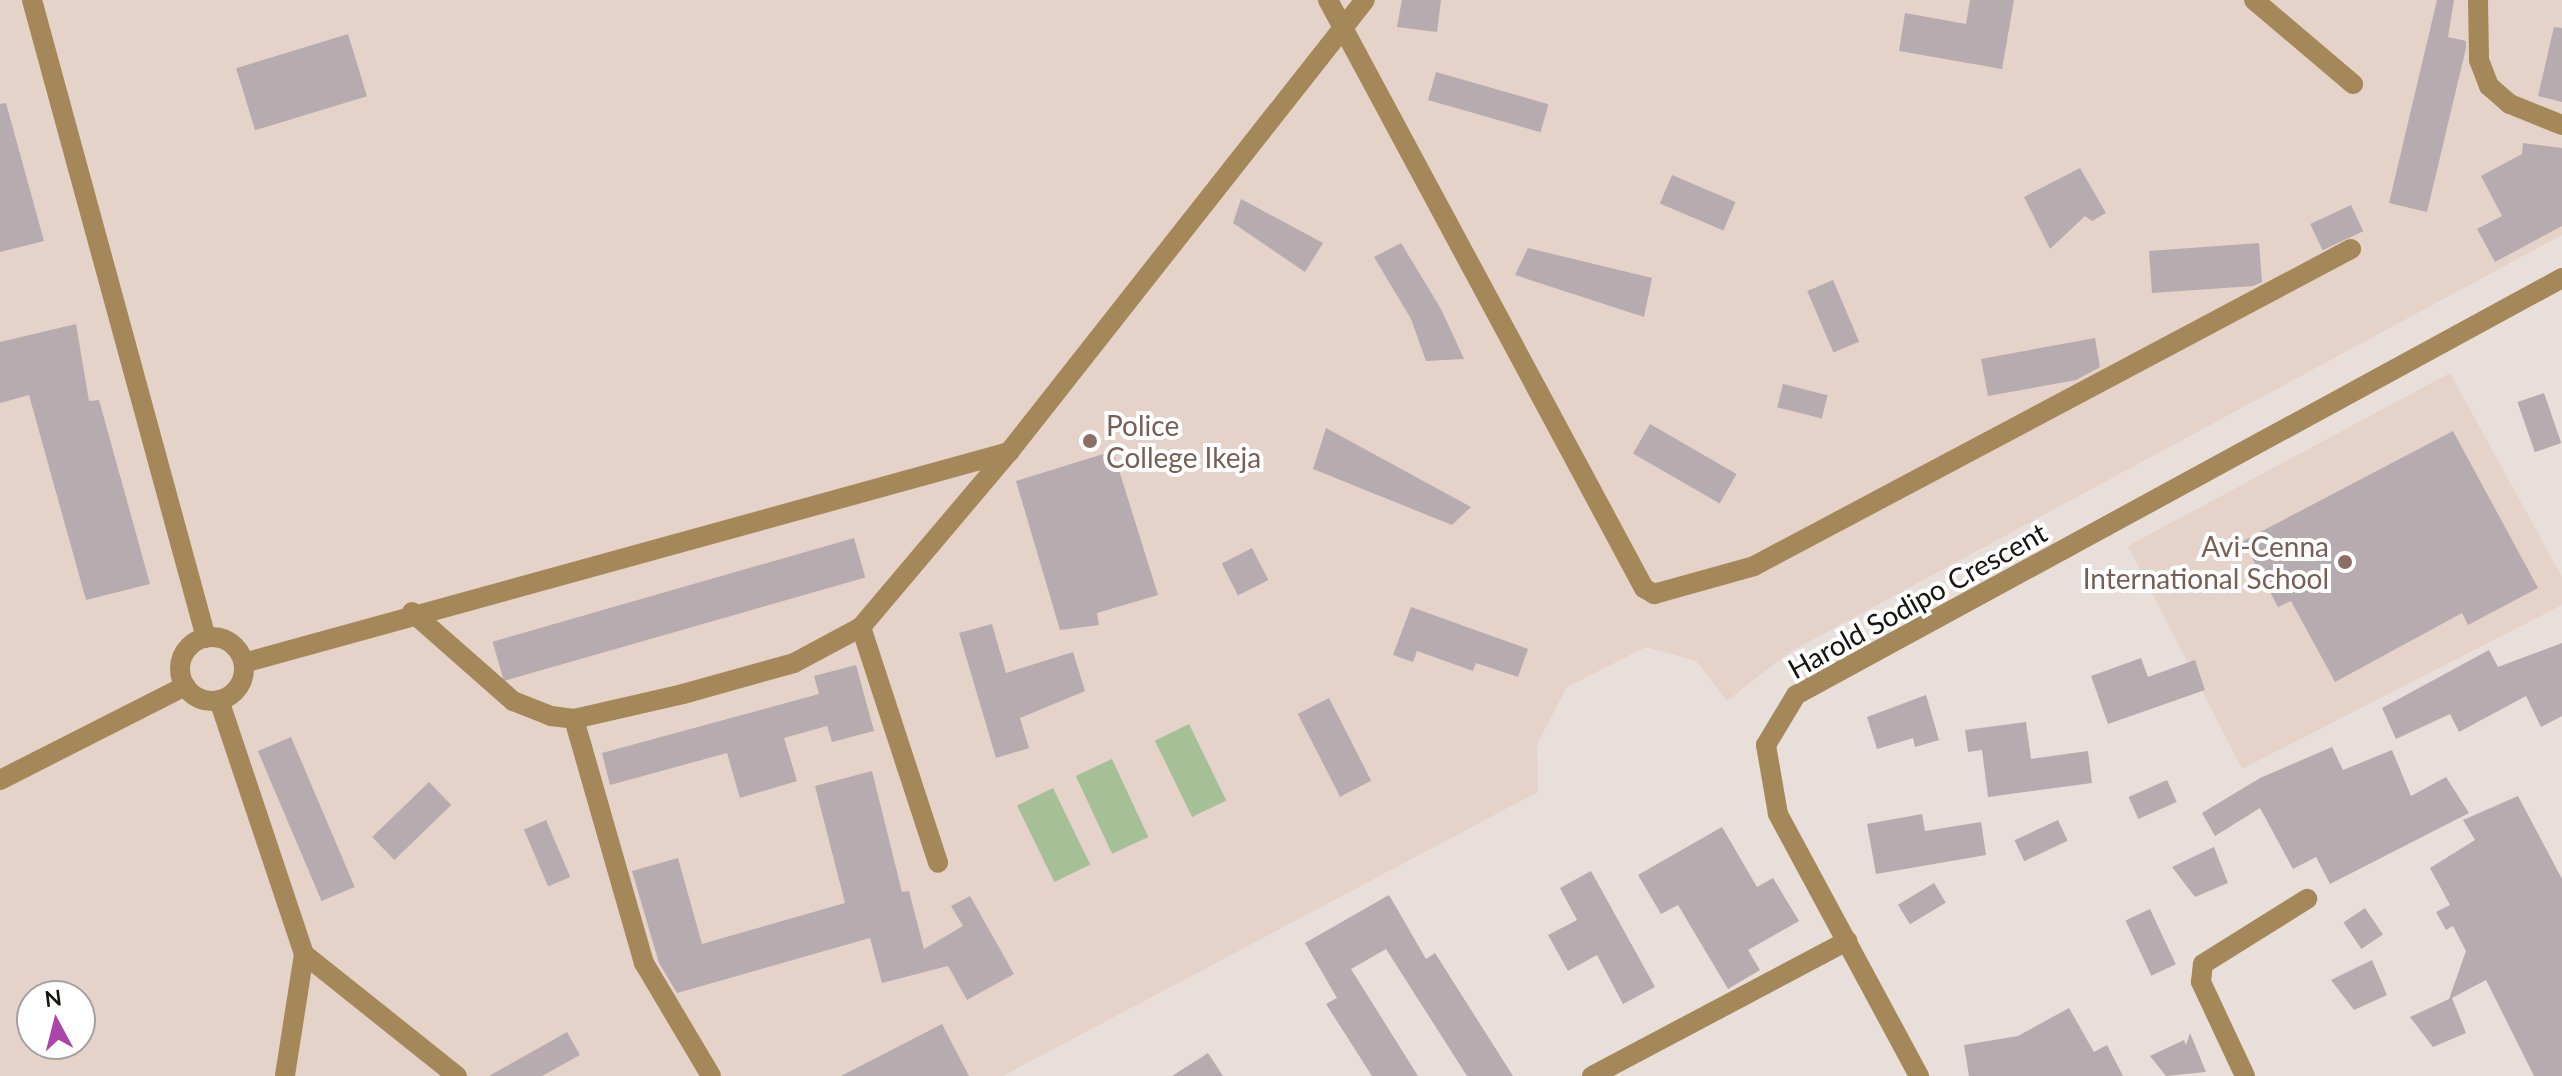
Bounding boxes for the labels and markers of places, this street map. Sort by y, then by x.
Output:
place label: Police College Ikeja [1106,408,1261,474]
marker: Police College Ikeja [1081,432,1099,450]
place label: Avi-Cenna International School [2083,529,2329,595]
marker: Avi-Cenna International School [2336,553,2354,571]

